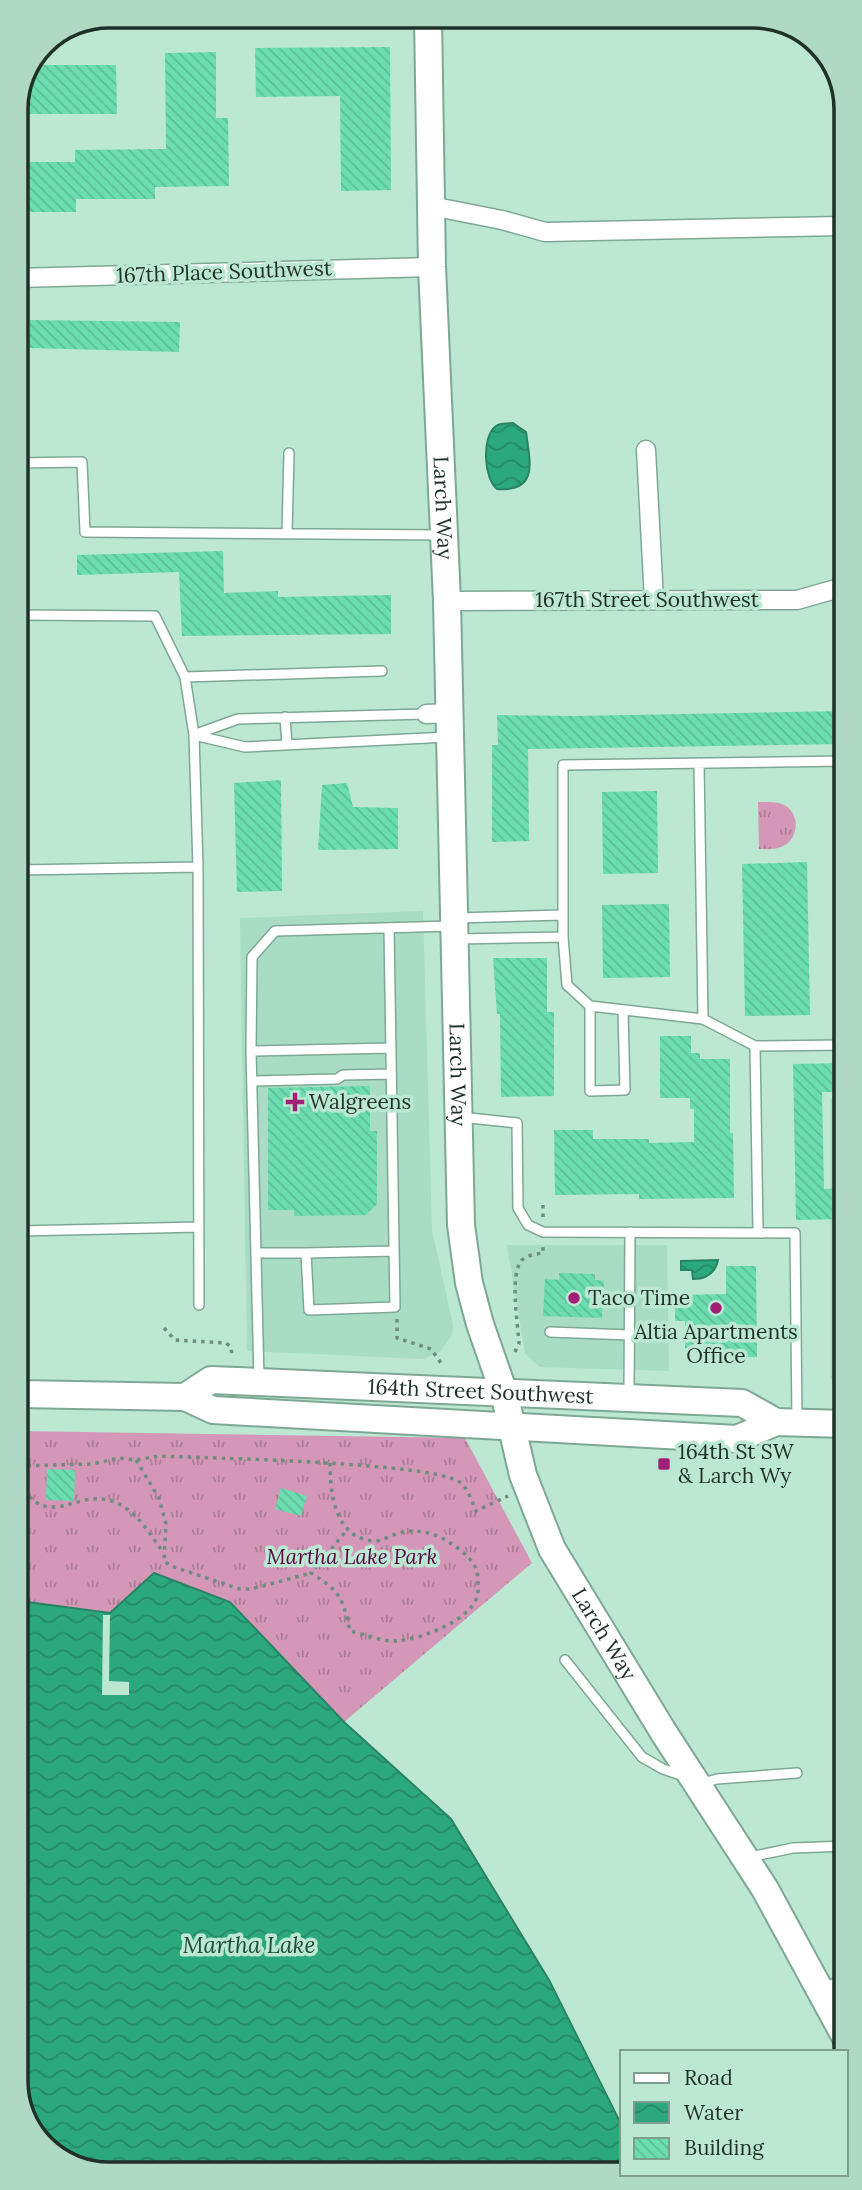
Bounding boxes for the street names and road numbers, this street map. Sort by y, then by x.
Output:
street label: 167th Place Southwest [116,254,333,289]
street label: Larch Way [428,455,459,560]
street label: 167th Street Southwest [535,586,760,613]
street label: Larch Way [443,1022,473,1127]
street label: 164th Street Southwest [367,1373,595,1410]
street label: Larch Way [566,1583,643,1685]

